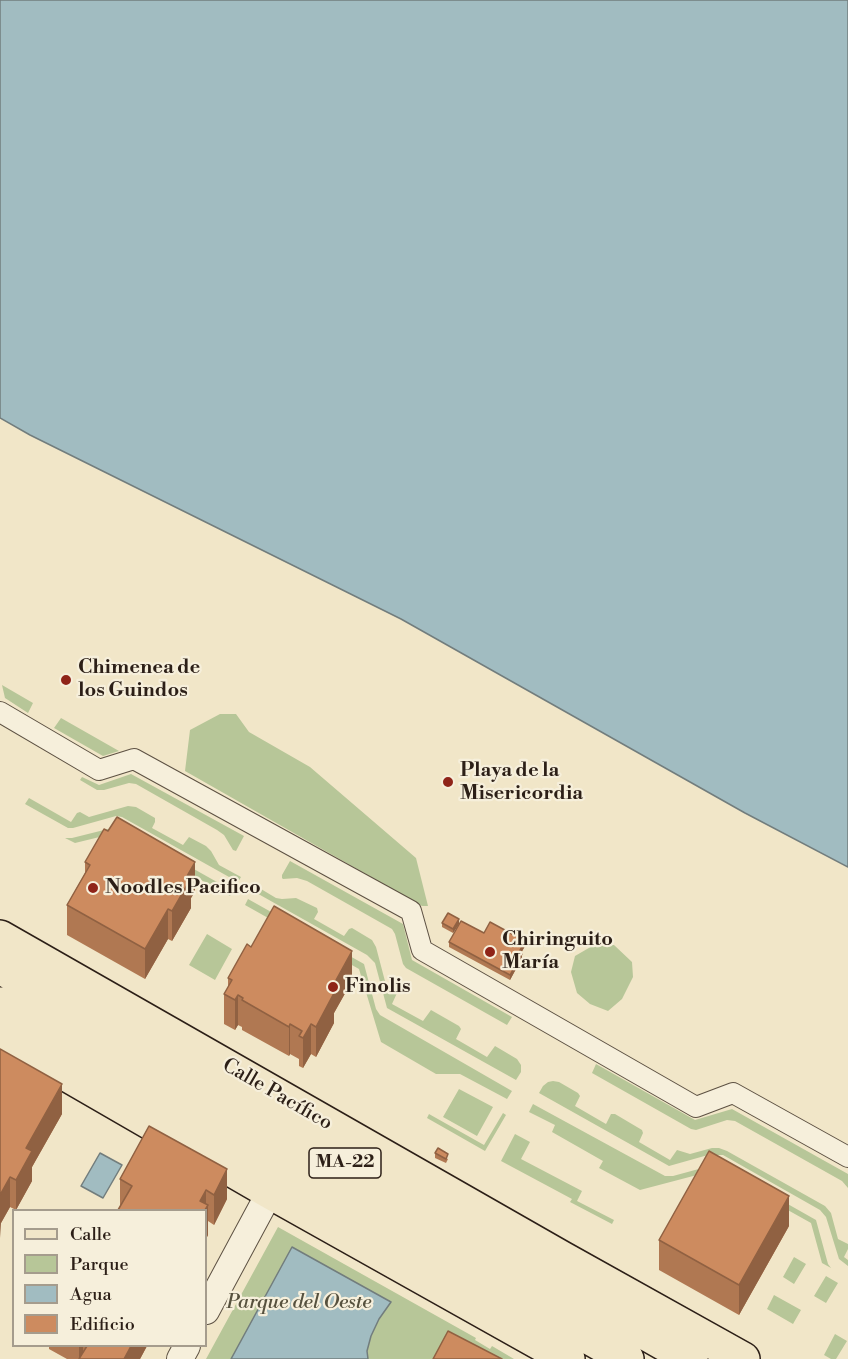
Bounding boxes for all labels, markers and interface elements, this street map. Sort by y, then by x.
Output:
place label: Chimenea de los Guindos [78,656,200,703]
marker: Chimenea de los Guindos [59,673,73,687]
place label: Playa de la Misericordia [460,759,583,806]
marker: Playa de la Misericordia [441,775,455,789]
place label: Noodles Pacifico [105,876,261,900]
marker: Noodles Pacifico [86,881,100,895]
place label: Chiringuito María [502,928,613,975]
marker: Chiringuito María [483,945,497,959]
place label: Finolis [345,975,410,999]
marker: Finolis [326,980,340,994]
street label: Calle Pacífico [218,1054,336,1136]
road number: MA-22 [309,1148,381,1178]
legend [12,1209,207,1347]
text: Calle [70,1223,111,1246]
text: Parque [70,1253,129,1276]
text: Agua [70,1283,112,1306]
park label: Parque del Oeste [226,1291,372,1315]
text: Edificio [70,1313,135,1336]

